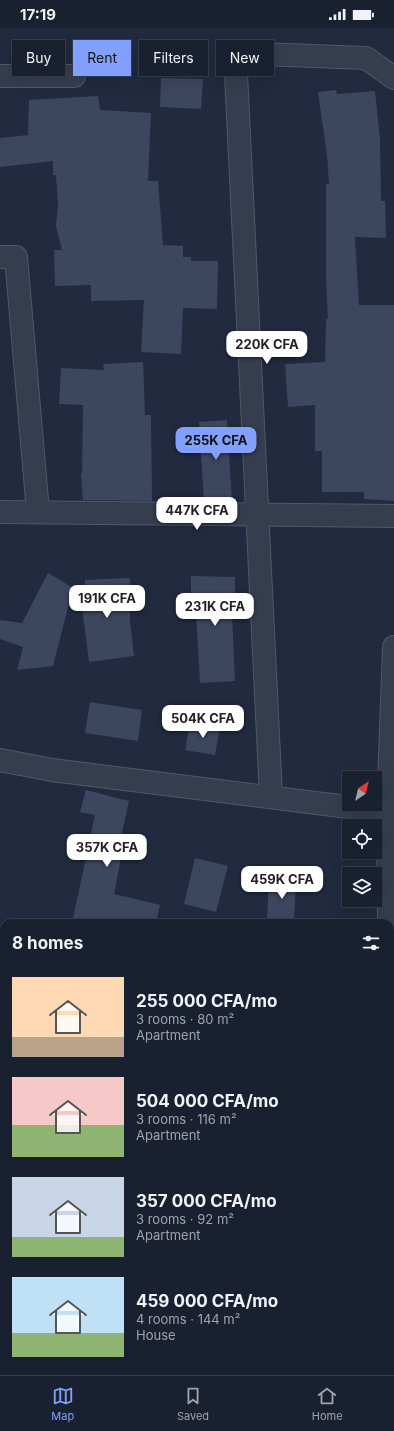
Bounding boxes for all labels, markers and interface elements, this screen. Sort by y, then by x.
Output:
text: 17:19 [20,5,56,24]
chip: Buy [12,40,65,76]
chip: Rent [73,40,131,76]
chip: Filters [139,40,208,76]
chip: New [216,40,274,76]
pin: 220K CFA [226,331,308,365]
text: 220K CFA [235,336,299,352]
pin: 255K CFA [175,427,257,461]
text: 255K CFA [184,432,248,448]
pin: 447K CFA [156,497,238,531]
text: 447K CFA [165,502,229,518]
pin: 191K CFA [66,585,148,619]
text: 191K CFA [78,590,136,606]
pin: 231K CFA [174,593,256,627]
text: 231K CFA [185,598,245,614]
pin: 504K CFA [162,705,244,739]
text: 504K CFA [171,710,235,726]
north arrow [342,771,382,811]
map controls [342,771,382,907]
button: locate [342,819,382,859]
pin: 357K CFA [66,834,148,868]
text: 357K CFA [76,839,138,855]
pin: 459K CFA [241,866,323,900]
button: layers [342,867,382,907]
text: 459K CFA [250,871,314,887]
icon: filters [360,932,382,954]
text: 8 homes [12,933,83,953]
text: 255 000 CFA/mo [136,991,277,1011]
icon: home [44,993,92,1041]
text: 3 rooms · 80 m² [136,1011,234,1027]
text: Apartment [136,1027,201,1043]
text: 504 000 CFA/mo [136,1091,279,1111]
icon: home [44,1093,92,1141]
text: 3 rooms · 116 m² [136,1111,237,1127]
text: Apartment [136,1127,201,1143]
text: 357 000 CFA/mo [136,1191,277,1211]
icon: home [44,1193,92,1241]
text: 3 rooms · 92 m² [136,1211,234,1227]
text: Apartment [136,1227,201,1243]
text: 459 000 CFA/mo [136,1291,278,1311]
icon: home [44,1293,92,1341]
text: 4 rooms · 144 m² [136,1311,241,1327]
text: House [136,1327,176,1343]
tab: Map [51,1385,74,1423]
tab: Saved [177,1385,209,1423]
tab: Home [312,1385,343,1423]

